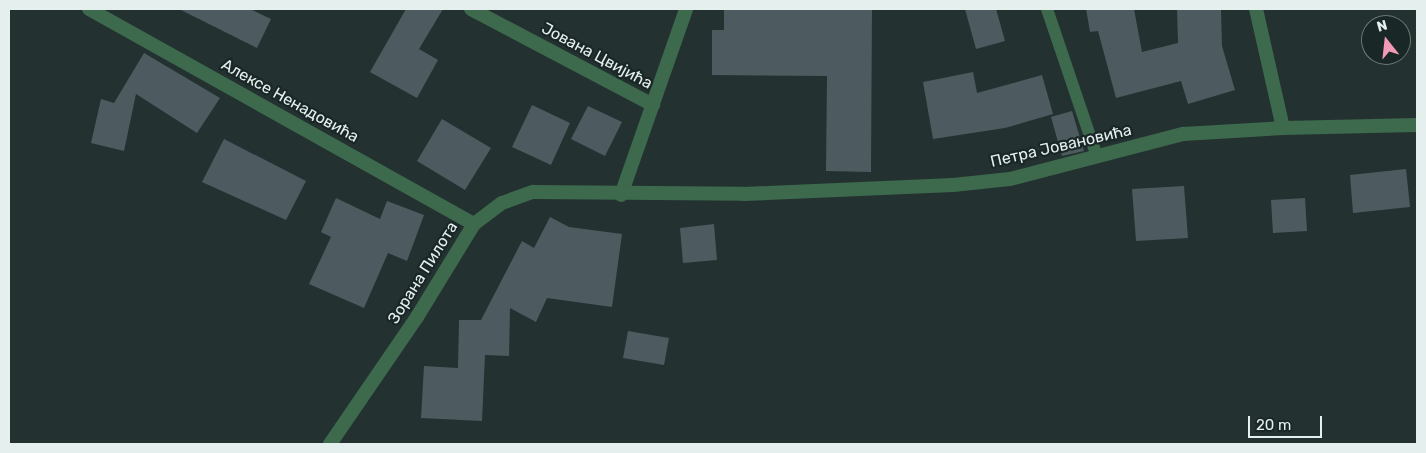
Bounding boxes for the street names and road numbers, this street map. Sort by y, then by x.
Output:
street label: Јована Цвијића [538,19,656,93]
street label: Алексе Ненадовића [218,55,362,147]
street label: Петра Јовановића [989,120,1133,172]
street label: Зорана Пилота [384,218,462,328]

